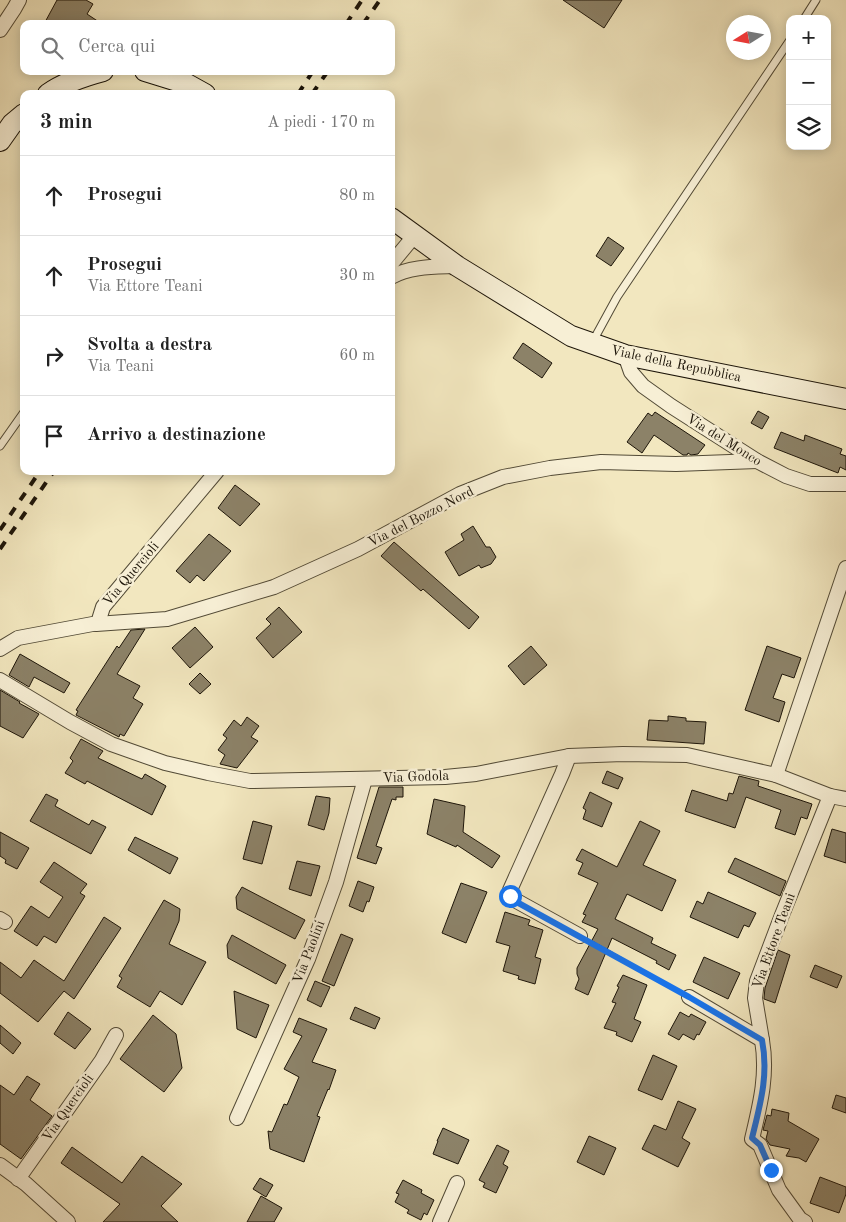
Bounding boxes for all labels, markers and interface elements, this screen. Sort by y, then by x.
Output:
north arrow [726,15,771,60]
map controls [786,15,831,150]
button: + [786,15,831,60]
search box [20,20,395,75]
icon: search [38,34,66,62]
text: Cerca qui [78,38,155,57]
button: − [786,60,831,105]
button: layers [786,105,831,150]
text: 3 min [40,112,93,133]
text: A piedi · 170 m [267,115,375,131]
icon: ahead [40,182,68,210]
text: Prosegui [87,186,162,205]
text: 80 m [339,188,375,204]
text: Prosegui [87,256,162,275]
icon: ahead [40,262,68,290]
text: 30 m [339,268,375,284]
text: Via Ettore Teani [87,279,203,295]
text: Svolta a destra [87,336,212,355]
icon: right [40,342,68,370]
street label: Viale della Repubblica [609,343,743,385]
text: 60 m [339,348,375,364]
text: Via Teani [87,359,154,375]
street label: Via del Monco [684,411,764,469]
icon: arrive [40,422,68,450]
text: Arrivo a destinazione [87,426,266,445]
street label: Via del Bozzo Nord [366,484,476,550]
street label: Via Quercioli [100,539,162,609]
street label: Via Godola [382,769,450,785]
route start [499,885,522,908]
street label: Via Ettore Teani [750,891,798,991]
street label: Via Paolini [291,918,328,986]
street label: Via Quercioli [40,1072,96,1144]
route end [760,1159,783,1182]

